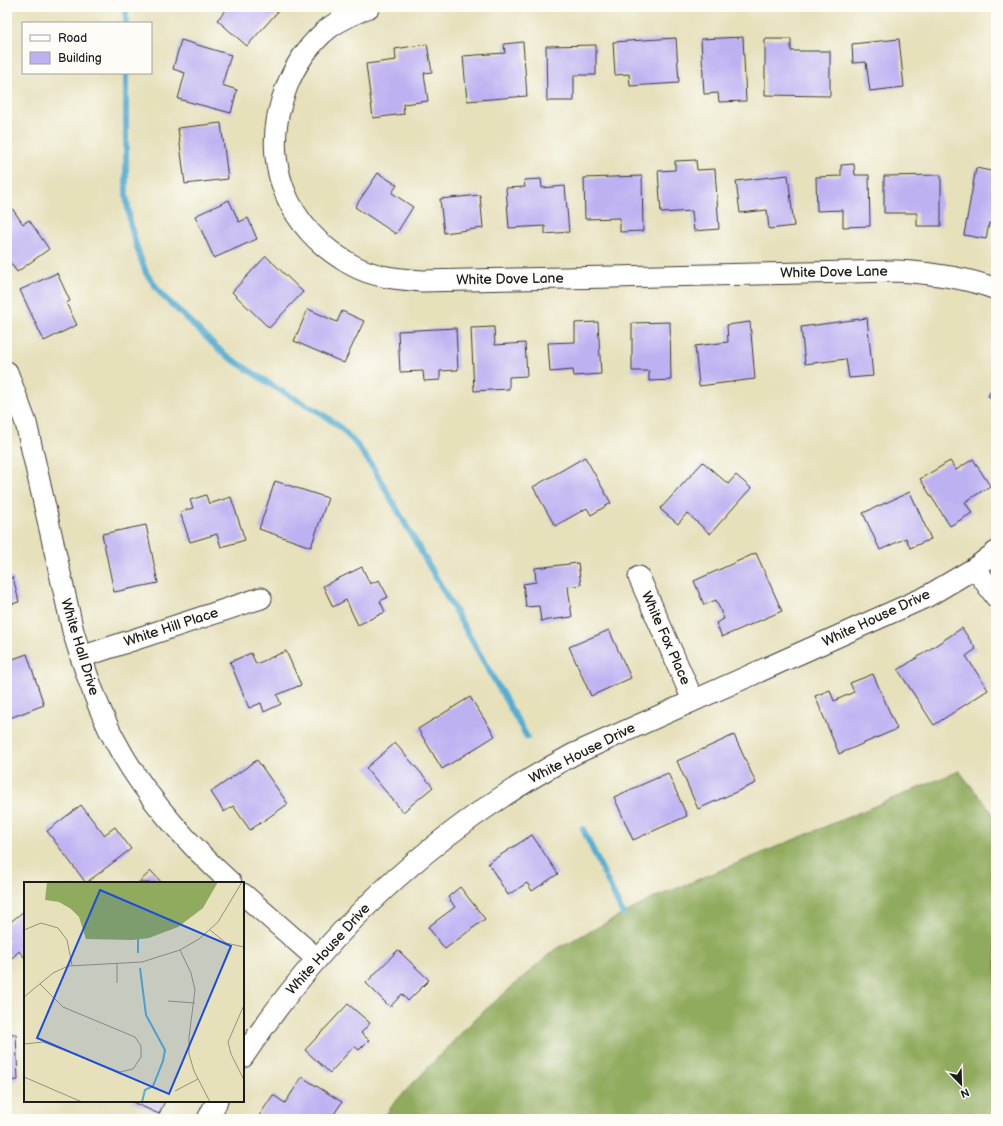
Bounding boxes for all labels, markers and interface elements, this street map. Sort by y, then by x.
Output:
legend [22,22,152,74]
text: Road [58,31,87,46]
text: Building [58,51,102,66]
street label: White Dove Lane [780,263,888,281]
street label: White Dove Lane [456,270,564,288]
street label: White House Drive [819,586,933,650]
street label: White Fox Place [638,589,694,687]
street label: White Hall Drive [57,597,103,697]
street label: White Hill Place [122,604,220,650]
street label: White House Drive [526,719,638,787]
inset map [24,882,244,1102]
street label: White House Drive [283,900,373,998]
north arrow [941,1064,981,1104]
text: N [958,1085,971,1100]

